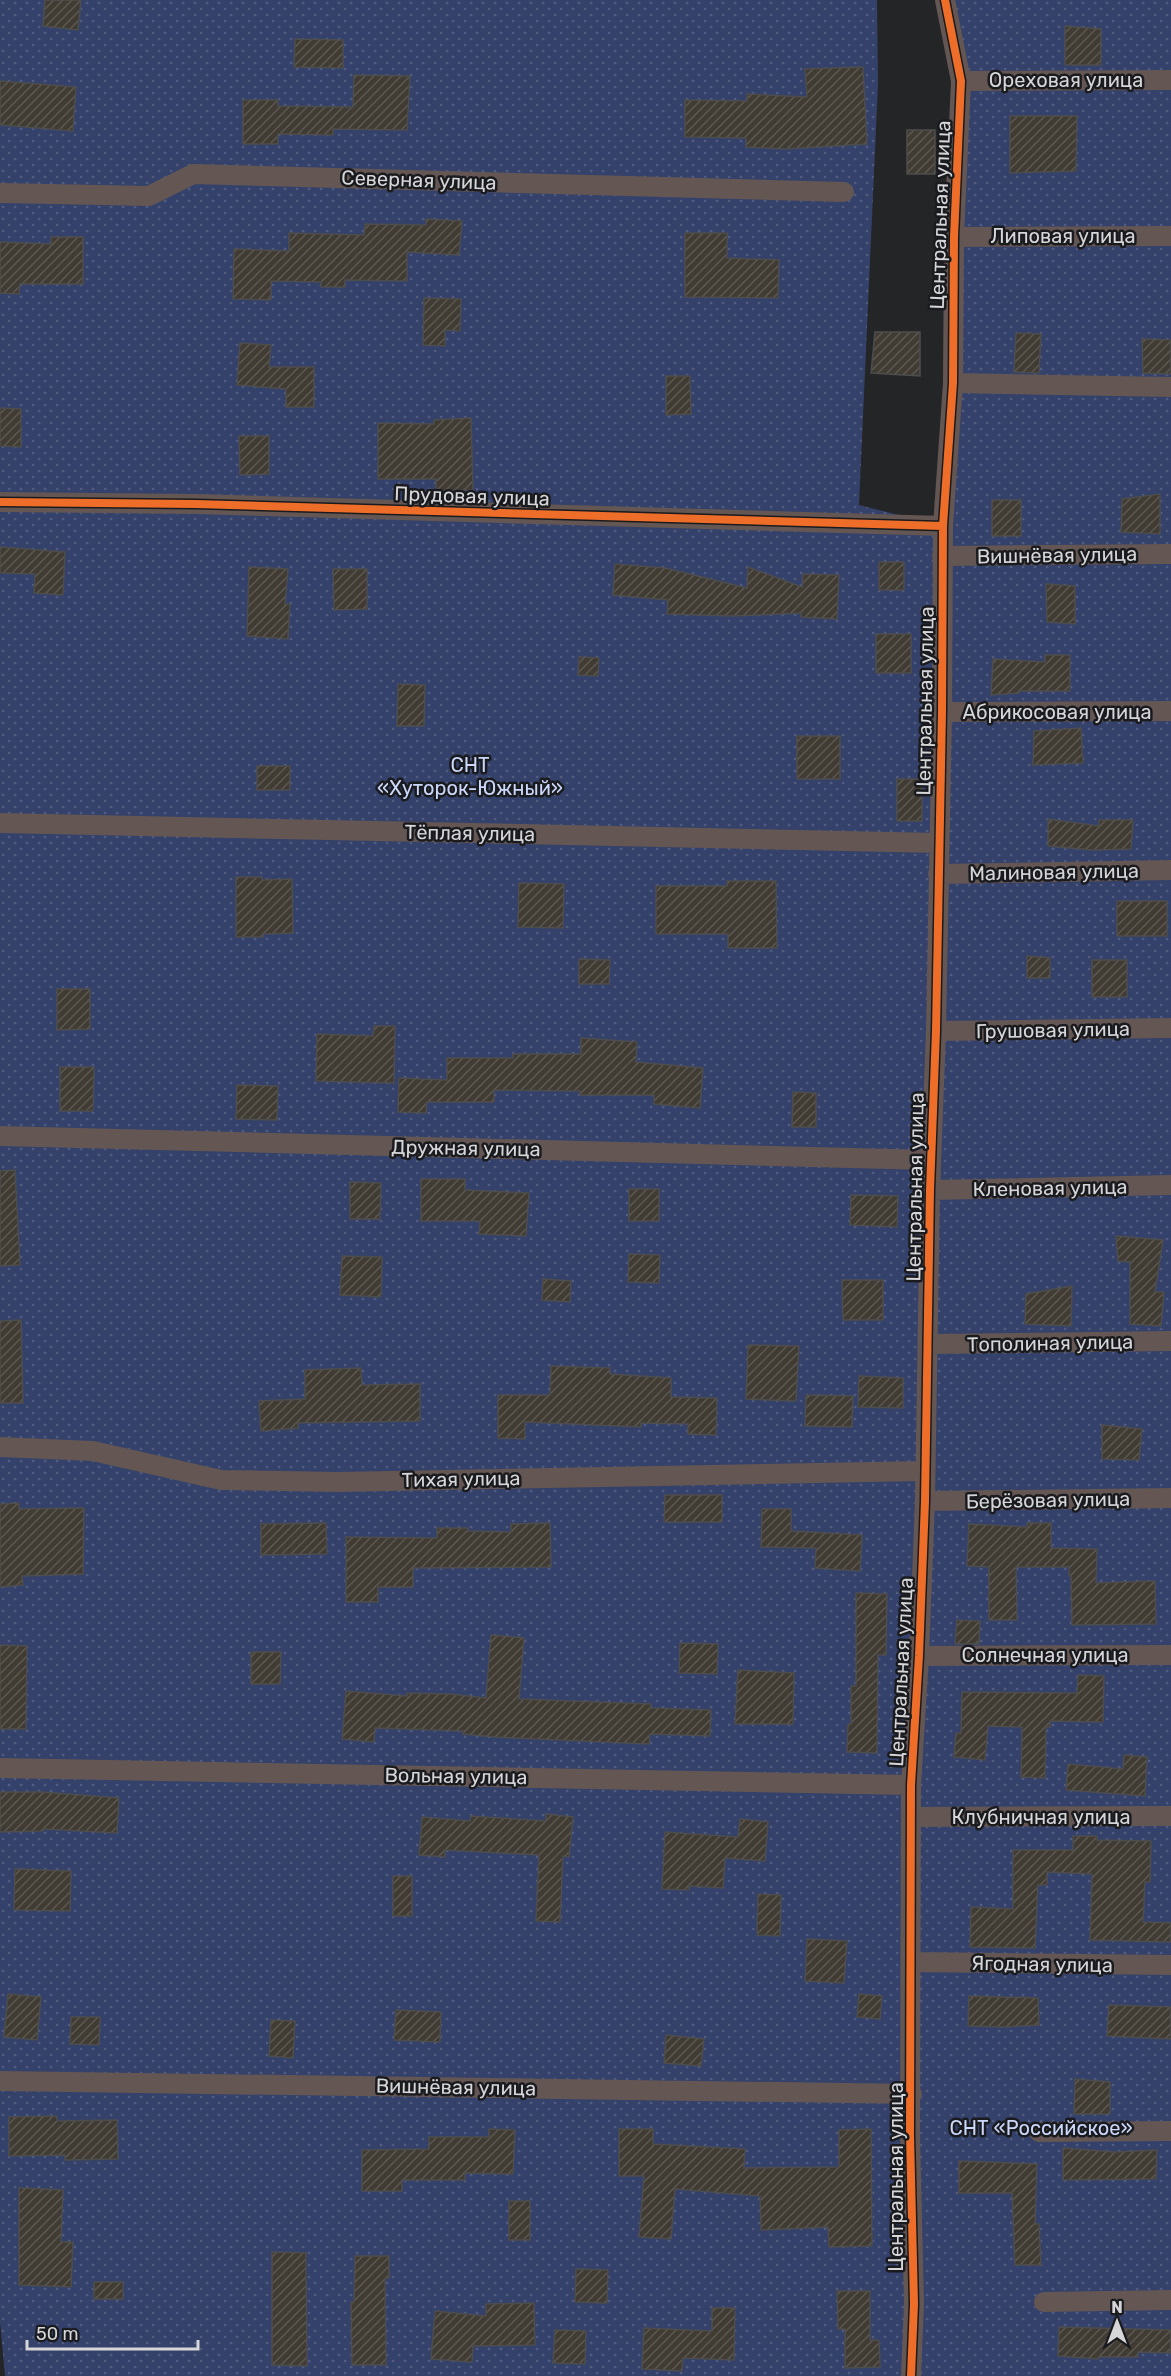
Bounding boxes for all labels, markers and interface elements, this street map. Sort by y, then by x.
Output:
street label: Ореховая улица [989,68,1143,92]
street label: Центральная улица [925,120,955,310]
street label: Северная улица [341,165,497,195]
street label: Липовая улица [990,224,1136,248]
street label: Прудовая улица [394,481,550,511]
street label: Вишнёвая улица [977,542,1137,568]
street label: Центральная улица [911,606,939,796]
street label: Абрикосовая улица [963,700,1151,724]
park label: СНТ «Хуторок-Южный» [377,753,563,800]
street label: Тёплая улица [405,820,535,846]
street label: Малиновая улица [969,859,1139,885]
street label: Грушовая улица [976,1017,1130,1043]
street label: Центральная улица [901,1092,929,1282]
street label: Дружная улица [391,1135,541,1161]
street label: Кленовая улица [972,1175,1128,1201]
street label: Тополиная улица [967,1330,1133,1356]
street label: Тихая улица [401,1466,521,1492]
street label: Берёзовая улица [966,1487,1130,1513]
street label: Центральная улица [884,1577,918,1767]
street label: Солнечная улица [961,1643,1129,1667]
street label: Вольная улица [384,1763,528,1789]
street label: Клубничная улица [952,1805,1130,1829]
street label: Ягодная улица [971,1951,1113,1977]
street label: Вишнёвая улица [376,2074,536,2100]
street label: Центральная улица [884,2082,908,2272]
park label: СНТ «Российское» [949,2116,1133,2140]
north arrow [1087,2292,1147,2352]
text: N [1111,2298,1123,2317]
scale bar [27,2313,198,2351]
text: 50 m [36,2323,79,2345]

